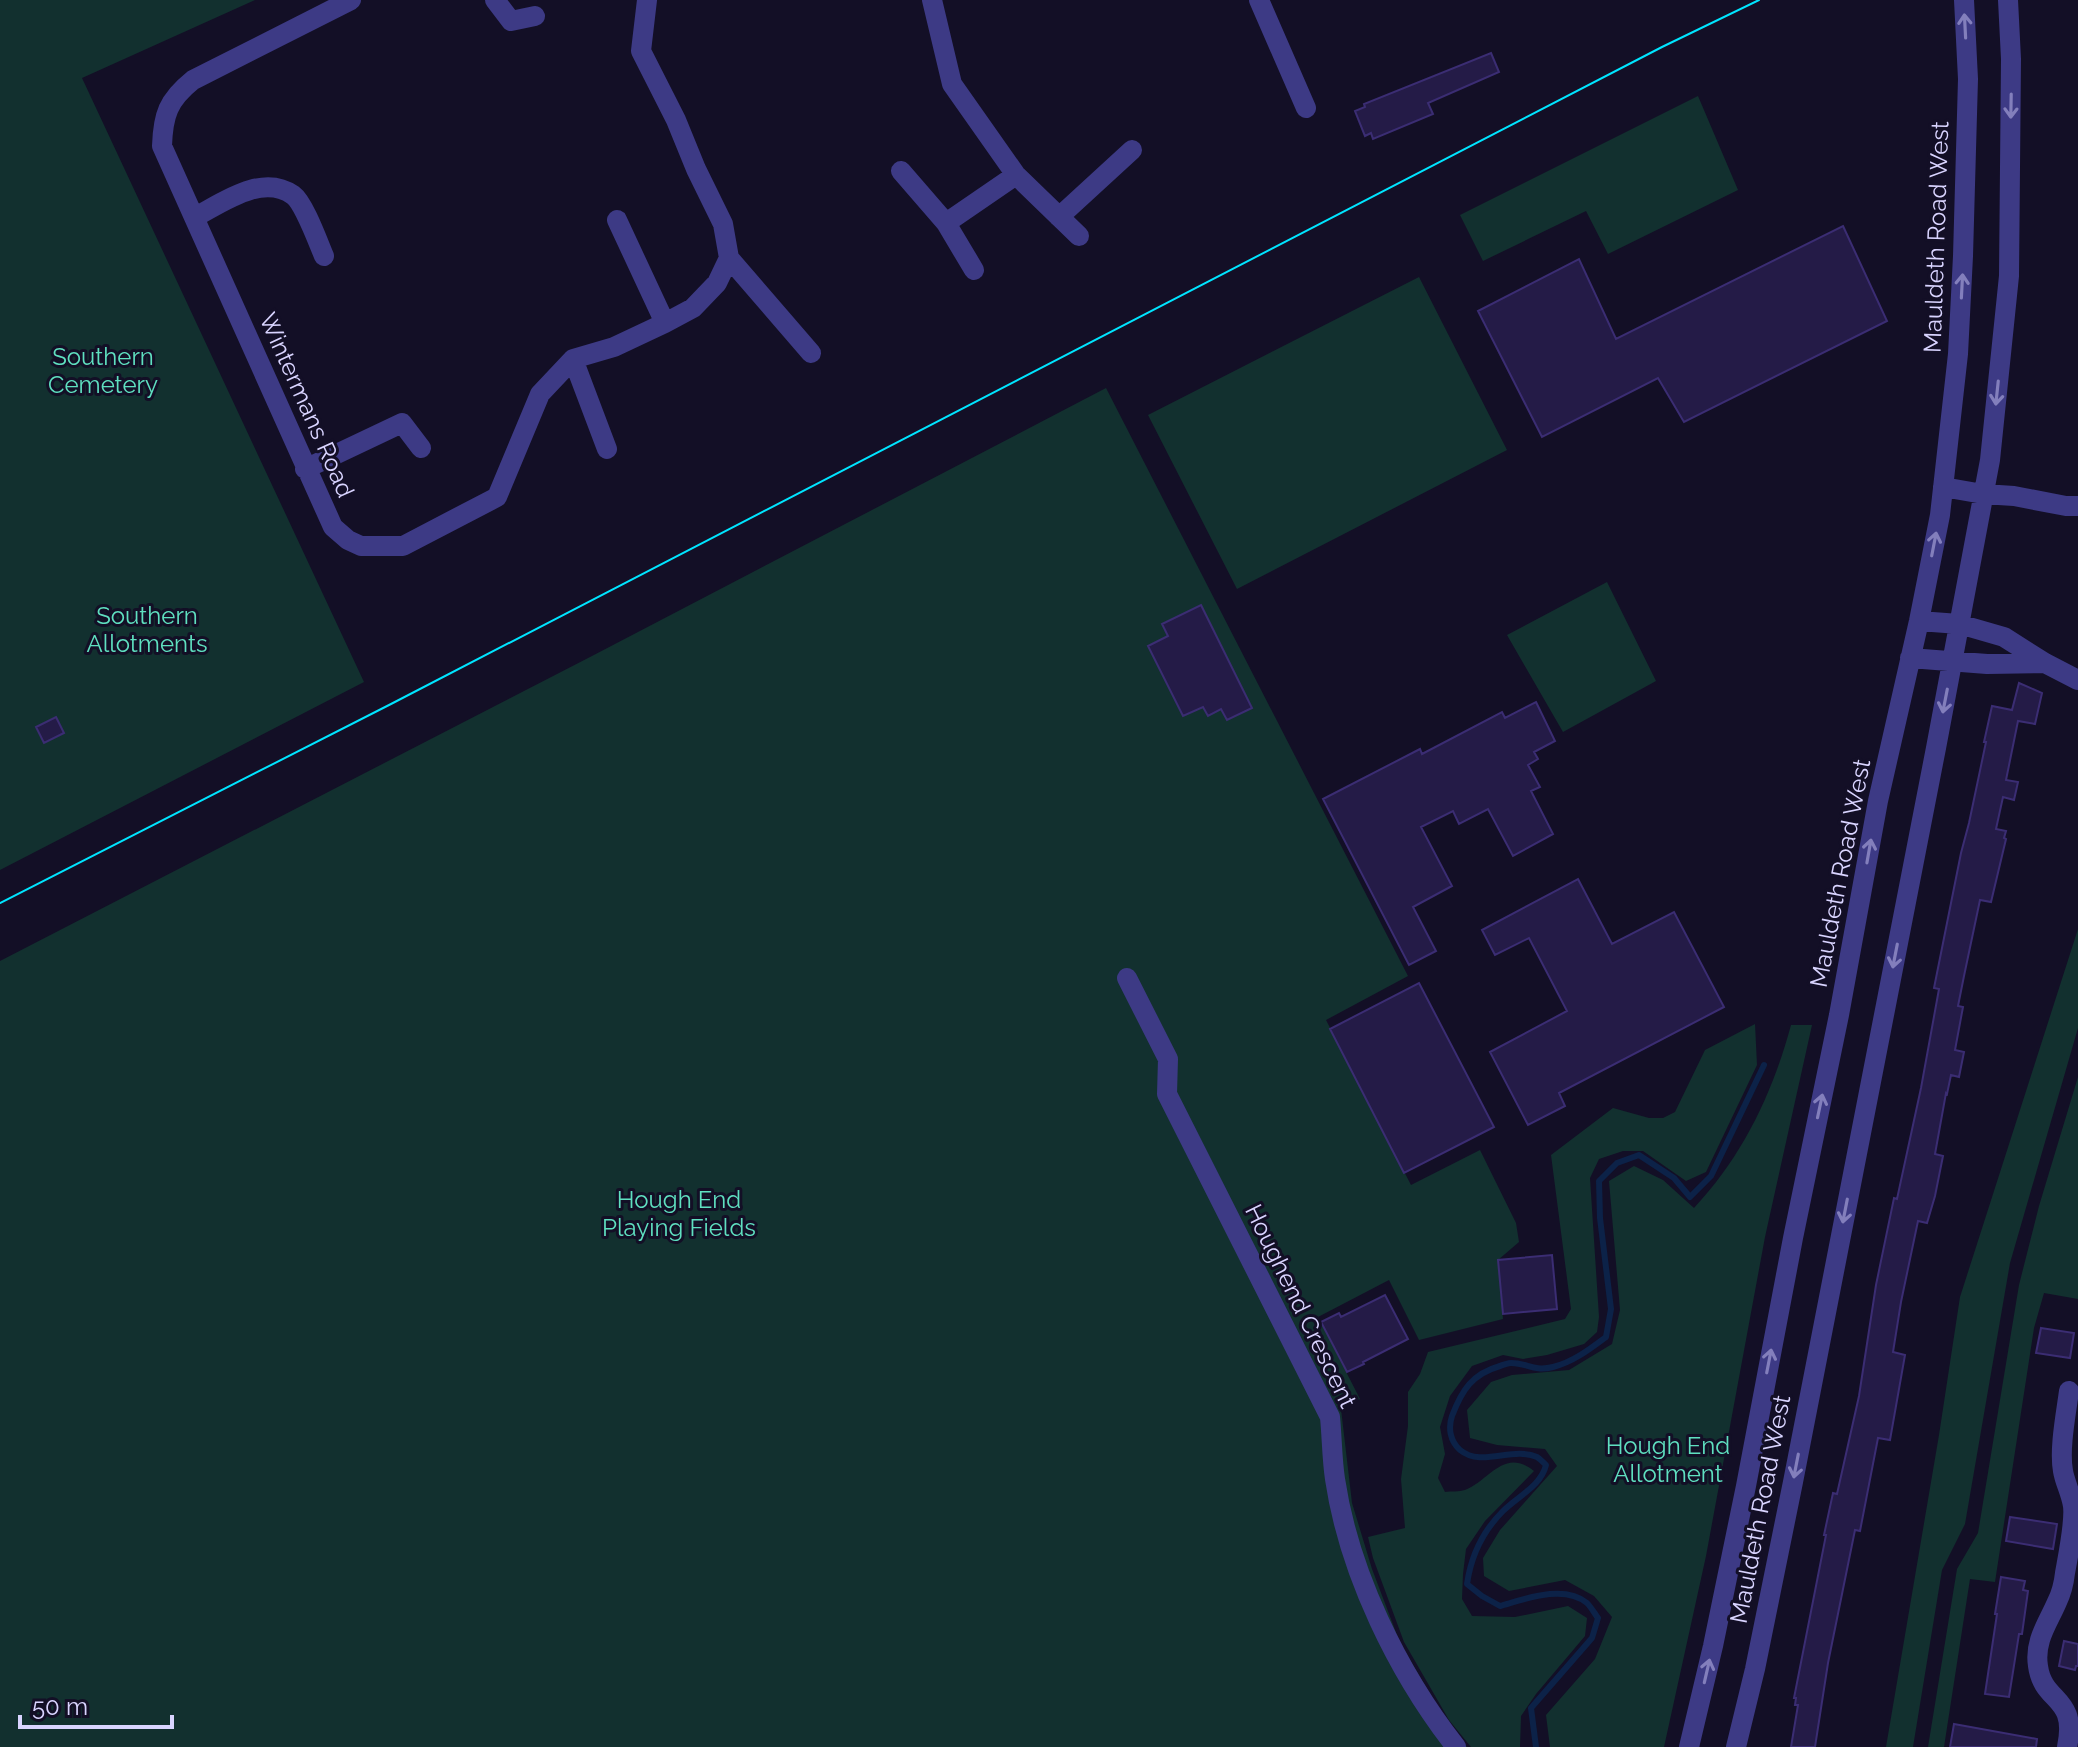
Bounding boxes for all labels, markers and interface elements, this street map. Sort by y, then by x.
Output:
one-way arrow [1958,13,1973,40]
one-way arrow [2003,92,2019,119]
street label: Mauldeth Road West [1917,121,1955,353]
one-way arrow [1954,273,1969,300]
street label: Wintermans Road [253,308,361,502]
park label: Southern Cemetery [48,342,158,399]
one-way arrow [1990,379,2005,406]
one-way arrow [1927,532,1942,557]
park label: Southern Allotments [86,601,208,658]
one-way arrow [1937,687,1952,713]
street label: Mauldeth Road West [1804,756,1876,990]
one-way arrow [1862,839,1877,864]
one-way arrow [1887,942,1902,968]
one-way arrow [1813,1094,1828,1120]
park label: Hough End Playing Fields [602,1185,756,1242]
one-way arrow [1837,1198,1852,1223]
street label: Houghend Crescent [1239,1199,1363,1413]
one-way arrow [1763,1349,1778,1375]
street label: Mauldeth Road West [1724,1392,1796,1626]
park label: Hough End Allotment [1606,1431,1730,1488]
one-way arrow [1787,1453,1802,1478]
one-way arrow [1700,1659,1715,1684]
scale bar [20,1679,172,1729]
text: 50 m [32,1692,88,1721]

